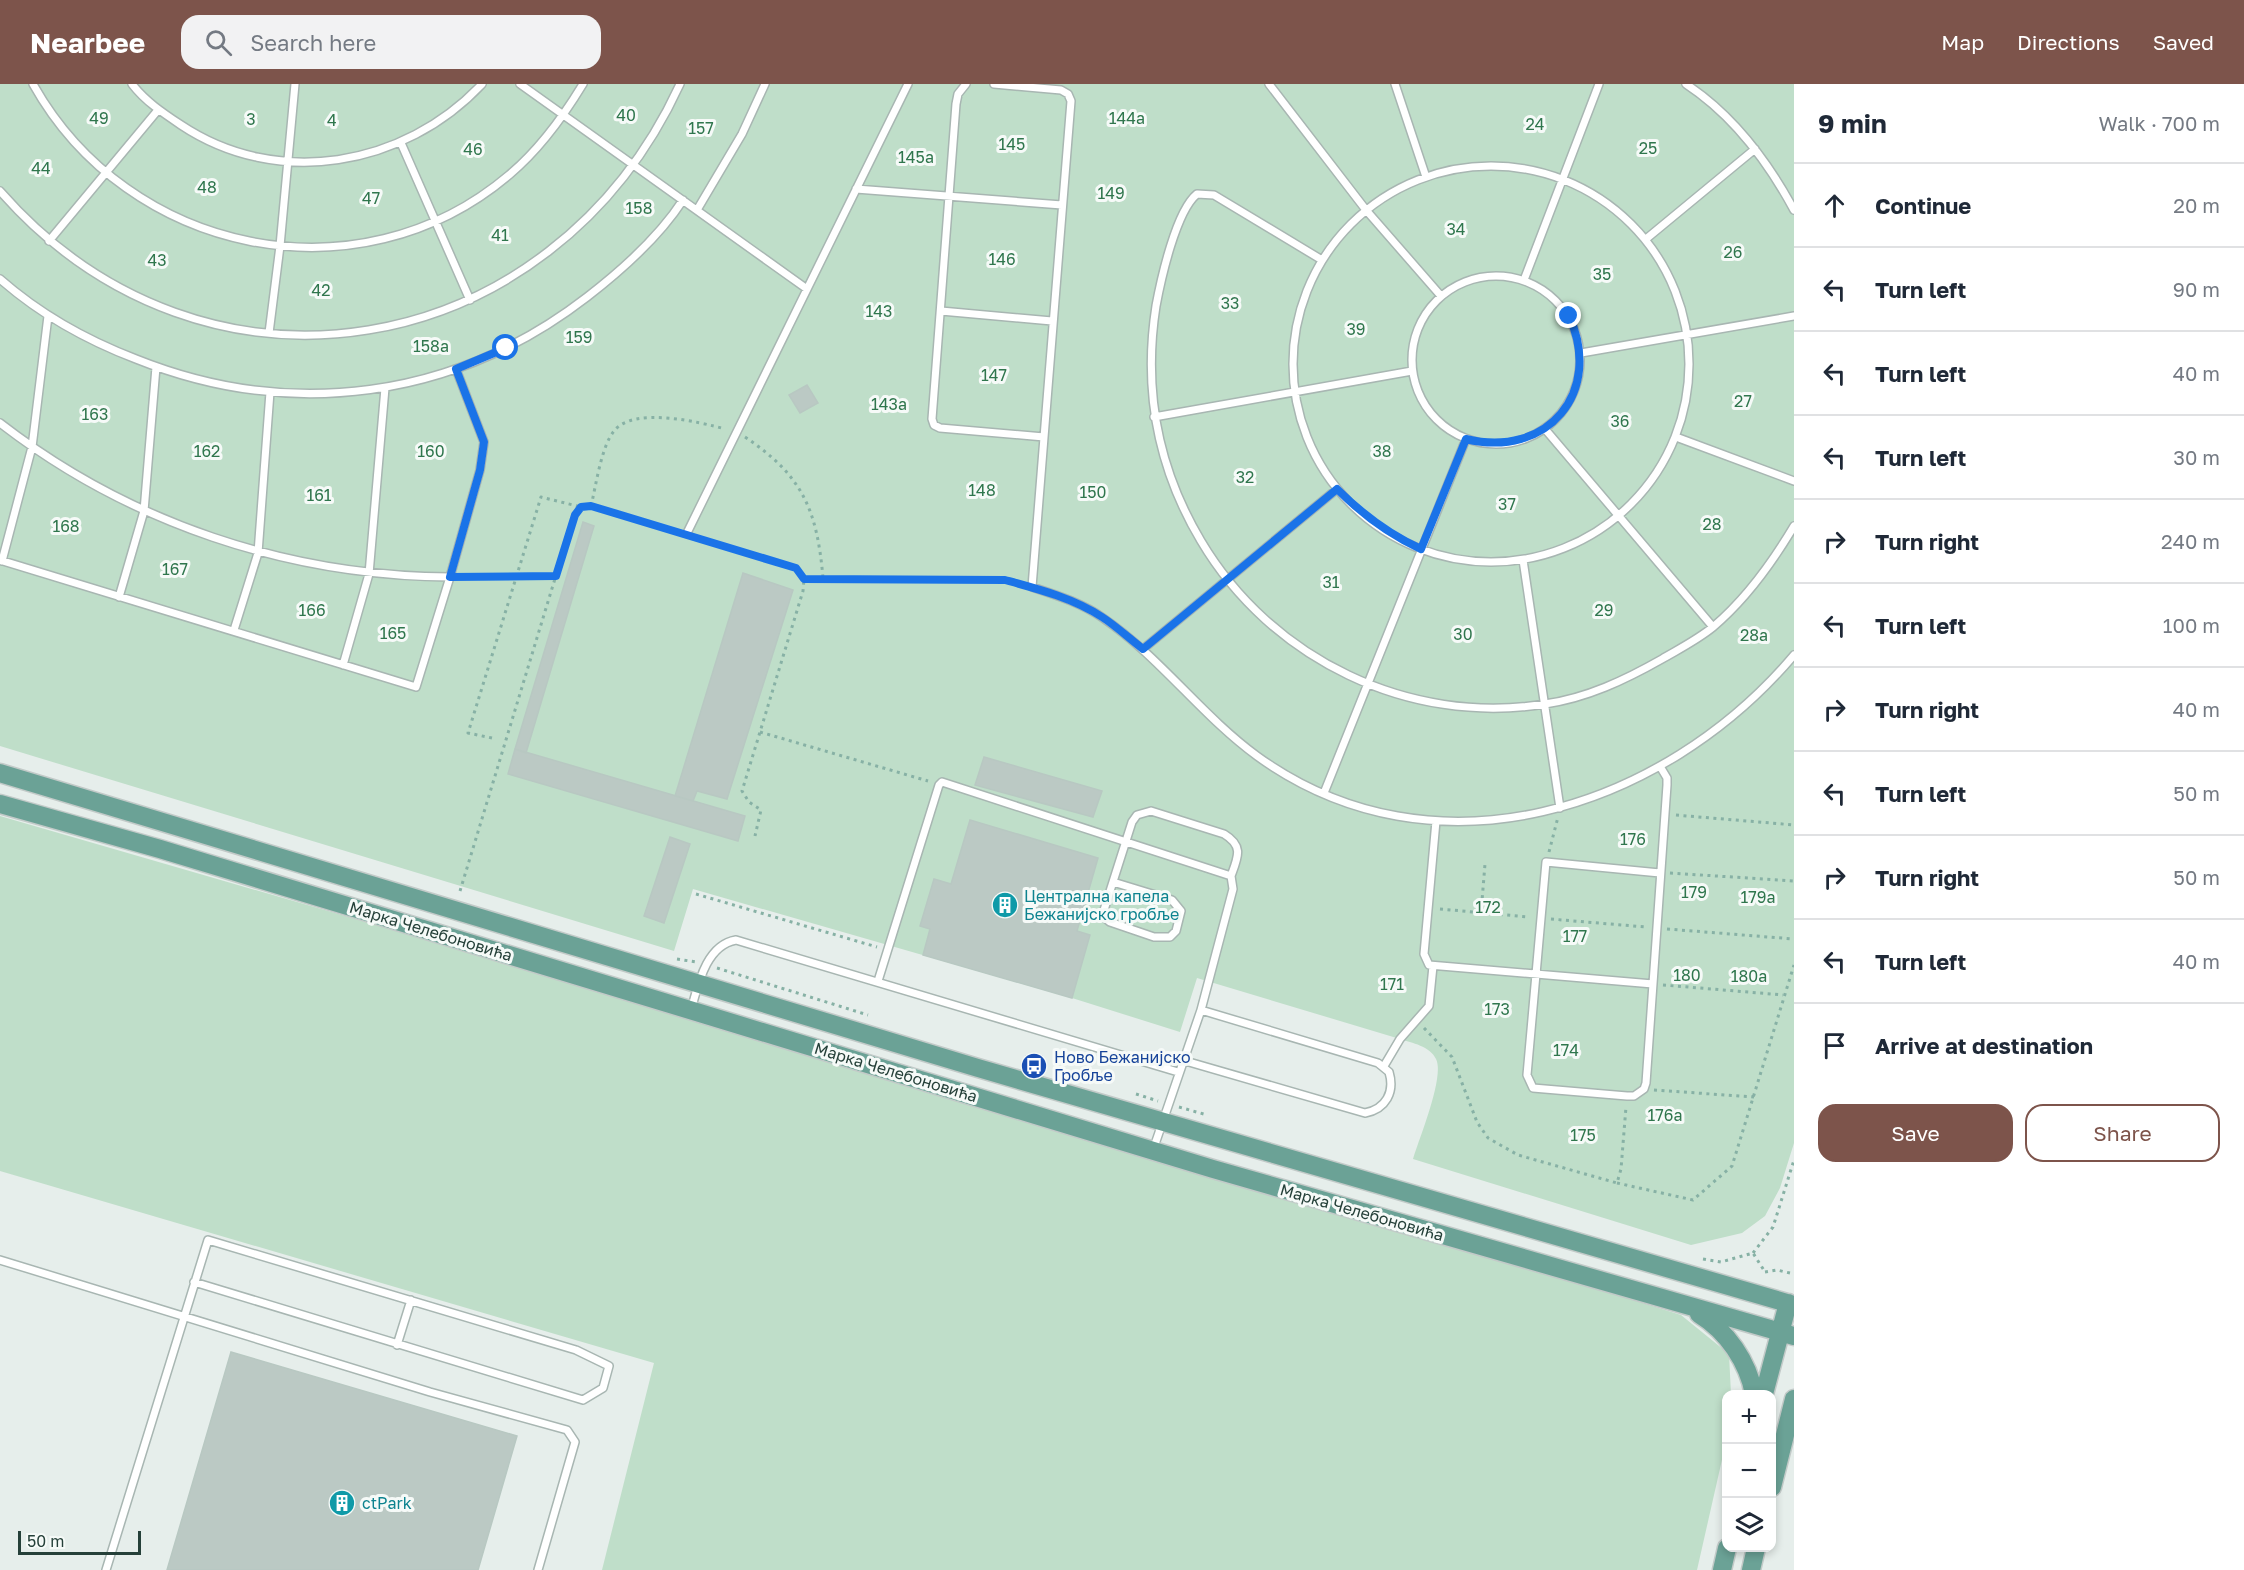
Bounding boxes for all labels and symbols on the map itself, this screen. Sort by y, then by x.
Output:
park label: 40 [616,105,636,125]
park label: 49 [89,108,109,128]
park label: 144a [1109,108,1145,128]
park label: 3 [246,109,256,129]
park label: 4 [327,110,337,130]
park label: 24 [1525,114,1545,134]
park label: 157 [688,118,714,138]
park label: 145 [999,134,1025,154]
park label: 25 [1639,138,1657,158]
park label: 46 [463,139,483,159]
park label: 145a [898,147,934,167]
park label: 44 [31,158,51,178]
park label: 48 [197,177,217,197]
park label: 149 [1097,183,1125,203]
park label: 47 [362,188,380,208]
park label: 158 [626,198,652,218]
park label: 34 [1446,219,1466,239]
park label: 41 [491,225,509,245]
park label: 26 [1724,242,1742,262]
park label: 146 [988,249,1016,269]
park label: 43 [147,250,167,270]
park label: 35 [1593,264,1611,284]
park label: 42 [311,280,331,300]
park label: 33 [1221,293,1239,313]
park label: 143 [866,301,892,321]
route end [1555,302,1581,328]
park label: 39 [1346,319,1366,339]
park label: 159 [566,327,592,347]
route start [492,334,518,360]
park label: 158a [413,336,449,356]
park label: 147 [981,365,1007,385]
park label: 27 [1734,391,1752,411]
park label: 143a [871,394,907,414]
park label: 163 [82,404,108,424]
park label: 36 [1610,411,1630,431]
park label: 162 [194,441,220,461]
park label: 160 [417,441,445,461]
park label: 38 [1372,441,1392,461]
park label: 32 [1236,467,1254,487]
park label: 148 [968,480,996,500]
park label: 150 [1080,482,1106,502]
park label: 161 [306,485,332,505]
park label: 37 [1498,494,1516,514]
park label: 28 [1702,514,1722,534]
park label: 168 [52,516,80,536]
park label: 167 [162,559,188,579]
park label: 31 [1322,572,1340,592]
park label: 166 [298,600,326,620]
park label: 29 [1595,600,1613,620]
park label: 165 [380,623,406,643]
park label: 30 [1453,624,1473,644]
park label: 28a [1740,625,1768,645]
park label: 176 [1620,829,1646,849]
park label: 179 [1681,882,1707,902]
place label: Централна капела Бежанијско гробље [1024,886,1179,924]
park label: 179a [1741,887,1775,907]
building icon: Централна капела Бежанијско гробље [990,890,1020,920]
street label: Марка Челебоновића [347,897,515,965]
park label: 172 [1475,897,1501,917]
park label: 177 [1563,926,1587,946]
park label: 180 [1673,965,1701,985]
park label: 180a [1731,966,1767,986]
park label: 171 [1380,974,1404,994]
park label: 173 [1484,999,1510,1019]
street label: Марка Челебоновића [812,1038,980,1106]
park label: 174 [1553,1040,1579,1060]
place label: Ново Бежанијско Гробље [1054,1047,1191,1085]
bus stop icon: Ново Бежанијско Гробље [1019,1051,1049,1081]
park label: 176a [1648,1105,1682,1125]
park label: 175 [1570,1125,1596,1145]
street label: Марка Челебоновића [1278,1179,1446,1245]
building icon: ctPark [327,1488,357,1518]
place label: ctPark [362,1493,412,1513]
scale bar [18,1528,141,1556]

